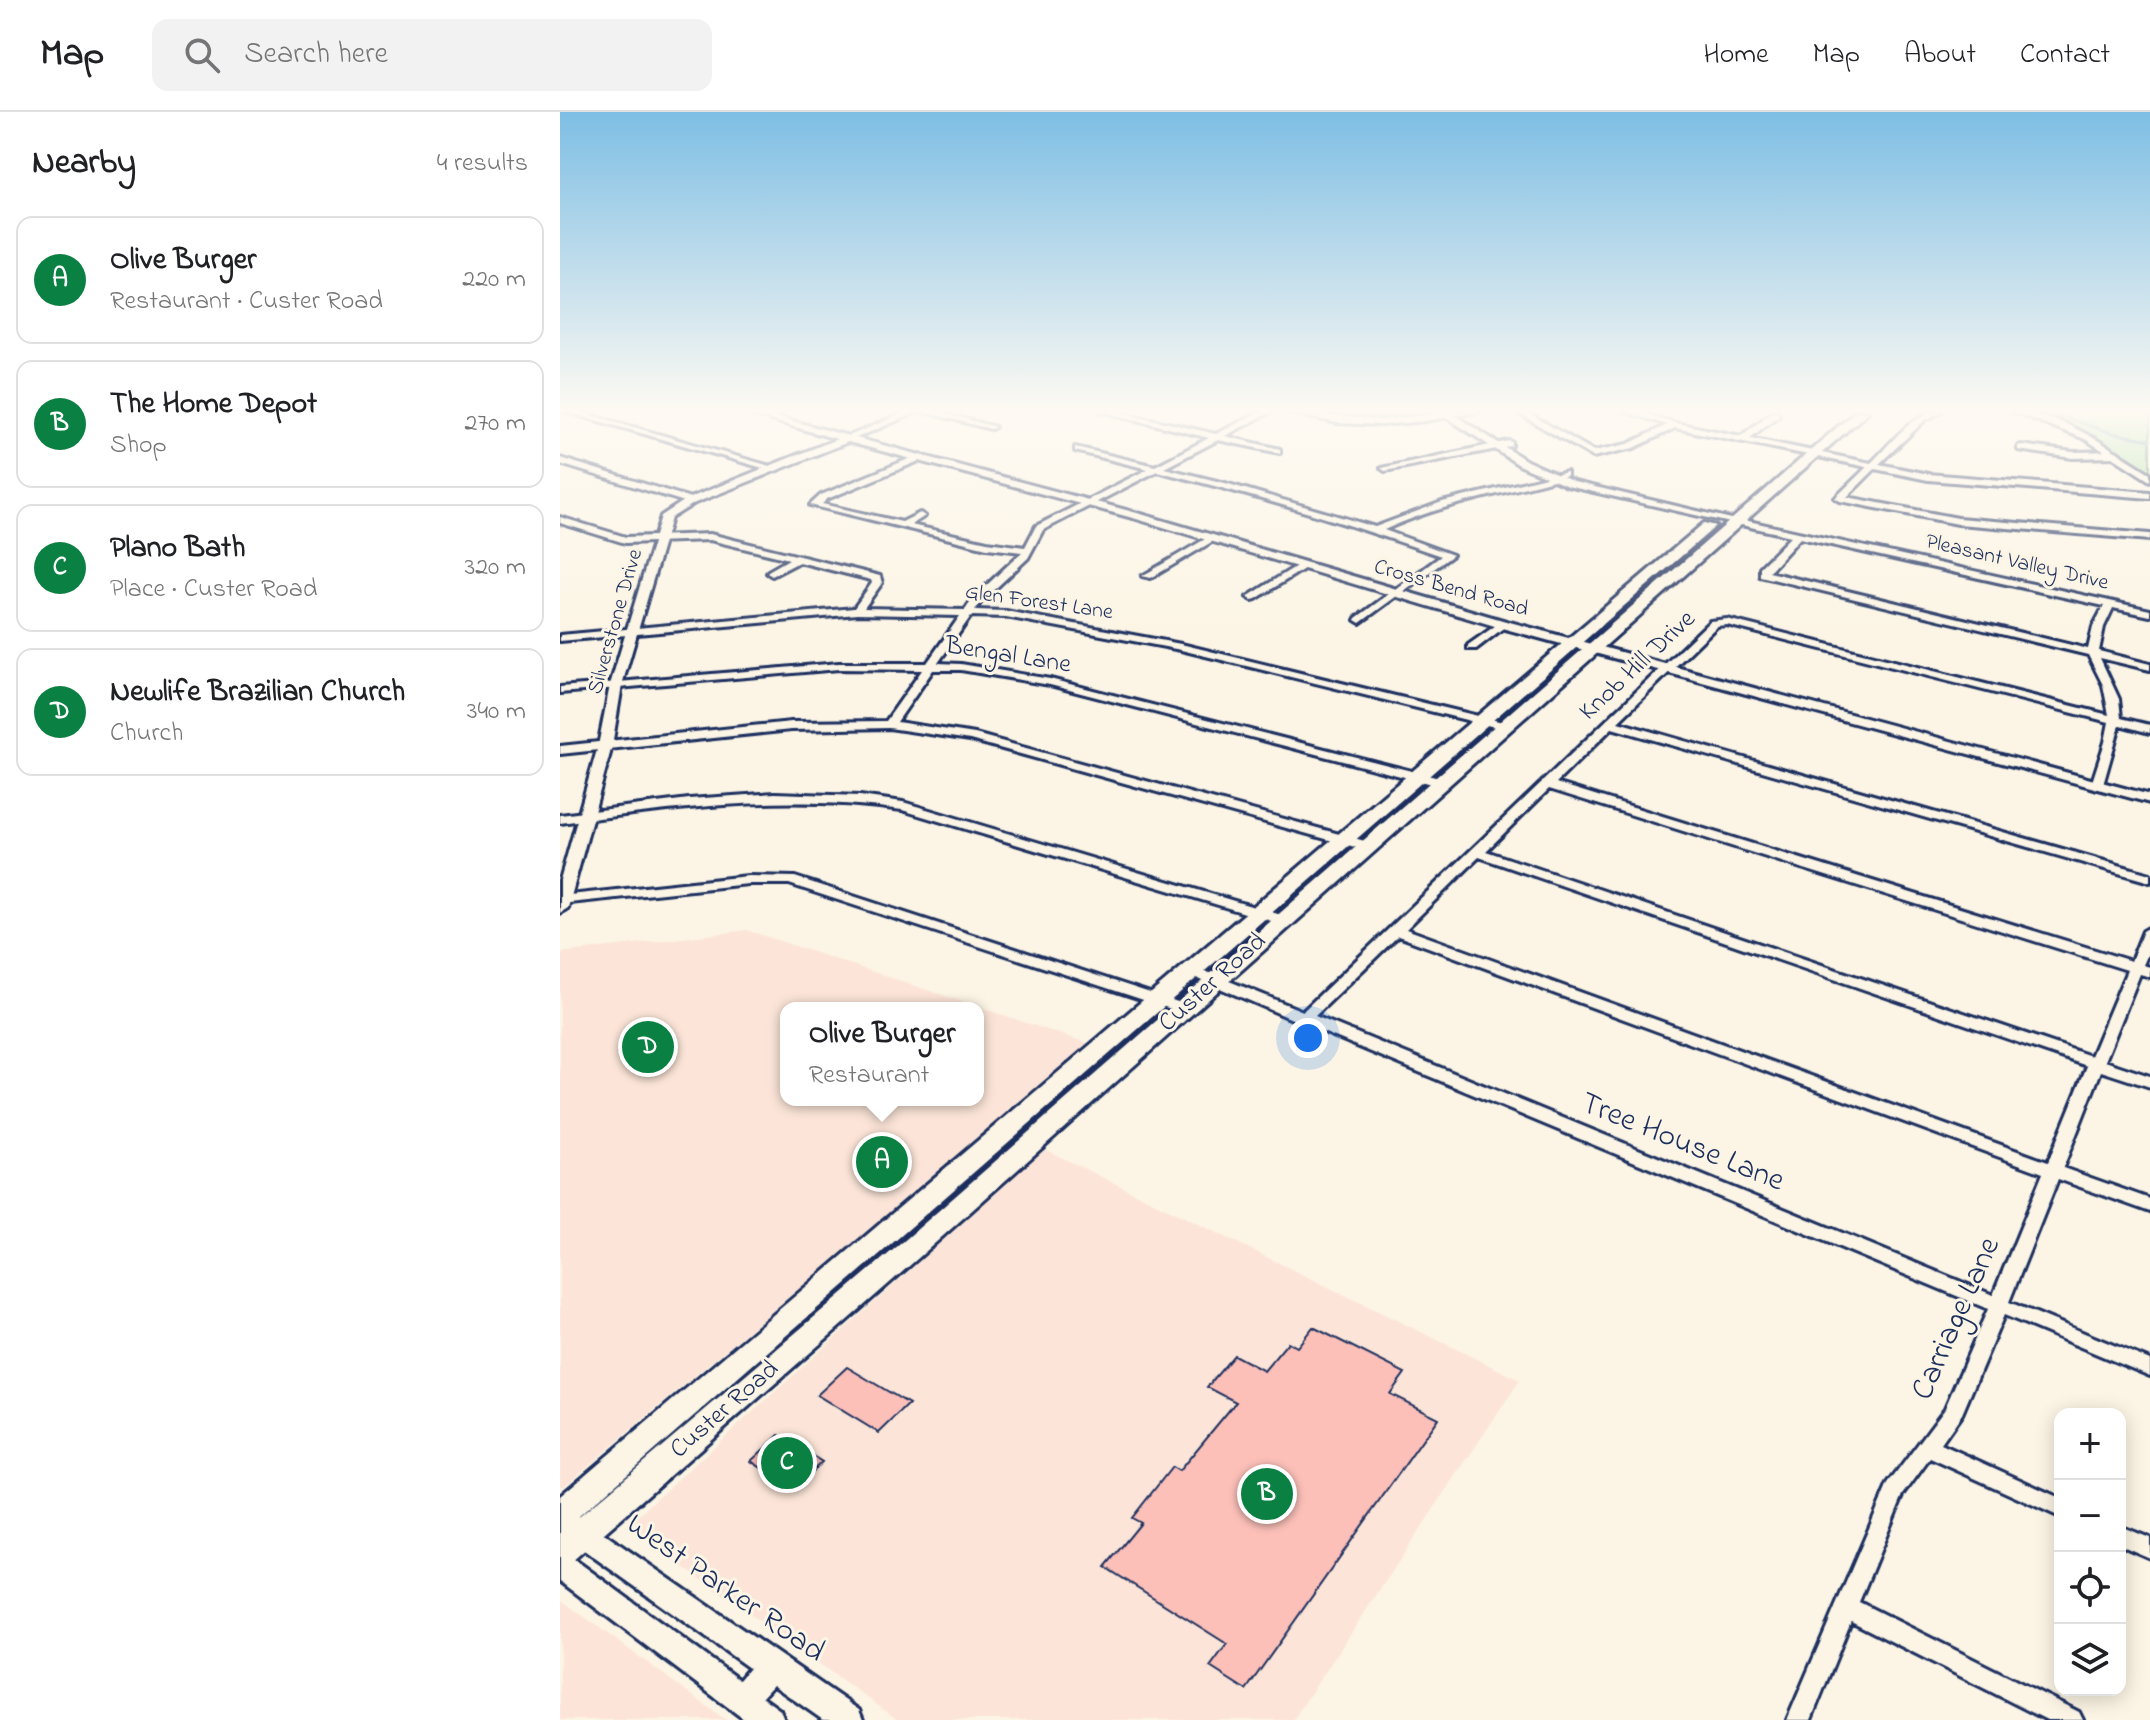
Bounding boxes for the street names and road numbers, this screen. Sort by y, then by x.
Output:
street label: Pleasant Valley Drive [1922,526,2112,601]
street label: Silverstone Drive [580,545,652,698]
street label: Cross Bend Road [1370,552,1532,626]
street label: Glen Forest Lane [963,577,1115,629]
street label: Knob Hill Drive [1571,602,1705,730]
street label: Bengal Lane [941,627,1074,685]
street label: Custer Road [1151,924,1276,1042]
street label: Tree House Lane [1573,1081,1792,1206]
street label: Carriage Lane [1900,1229,2014,1408]
street label: Custer Road [664,1354,786,1466]
street label: West Parker Road [616,1503,834,1675]

